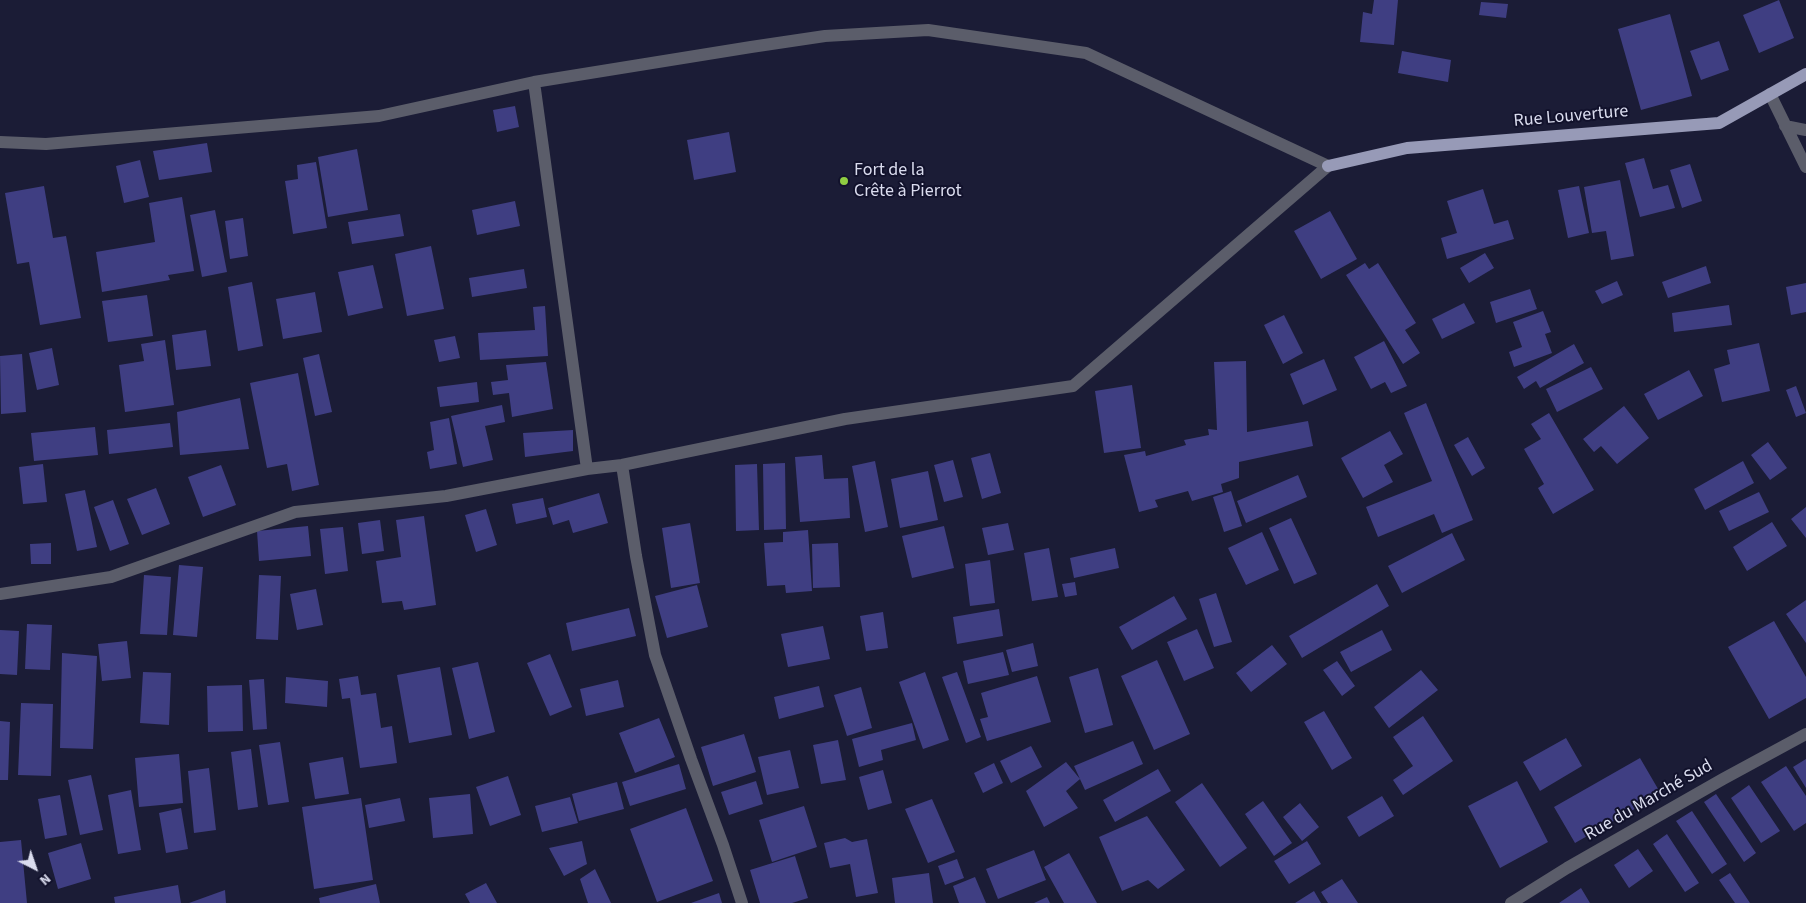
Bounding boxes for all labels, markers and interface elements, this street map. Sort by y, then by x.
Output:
street label: Rue Louverture [1513,101,1629,133]
place label: Fort de la Crête à Pierrot [854,160,962,202]
marker: Fort de la Crête à Pierrot [838,175,850,187]
street label: Rue du Marché Sud [1581,756,1717,846]
north arrow [10,843,60,893]
text: N [35,869,55,890]

